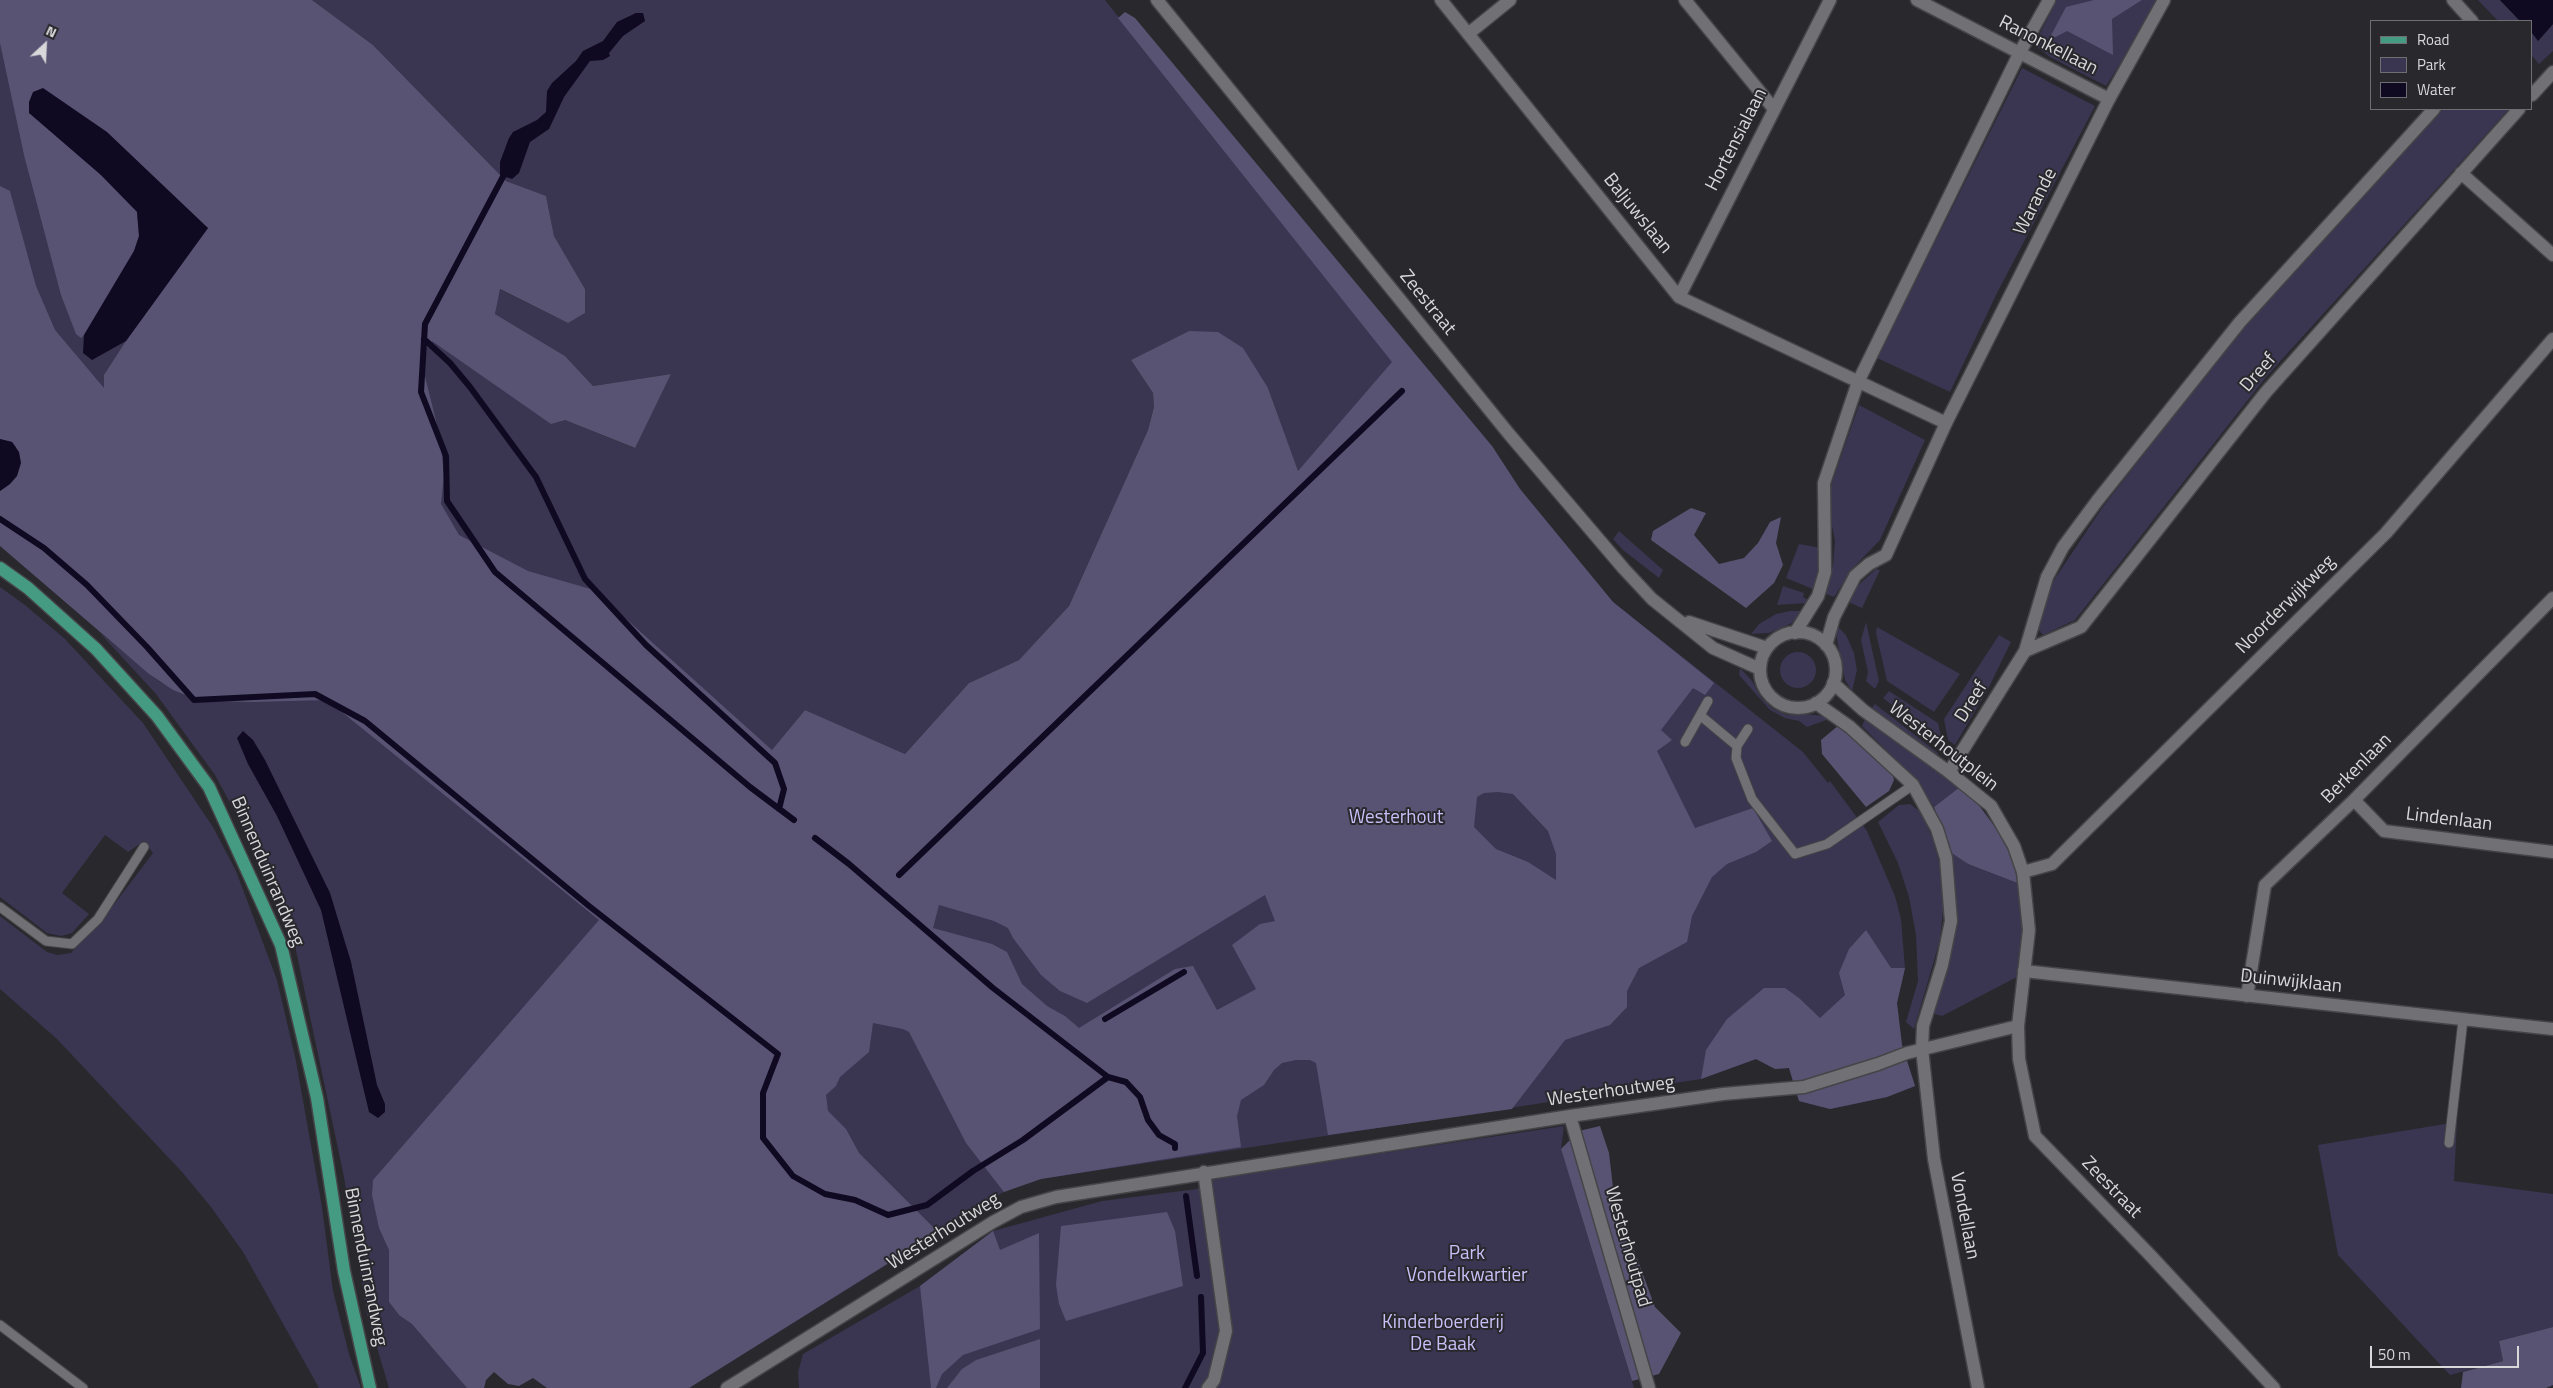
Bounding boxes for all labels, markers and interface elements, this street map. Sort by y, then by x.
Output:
street label: Ranonkellaan [1995,11,2101,81]
text: N [43,19,60,43]
north arrow [20,20,70,70]
legend [2370,20,2533,110]
text: Road [2417,28,2449,51]
text: Park [2417,53,2446,76]
text: Water [2417,78,2456,101]
street label: Hortensialaan [1701,85,1773,195]
street label: Warande [2009,165,2063,239]
street label: Baljuwslaan [1598,169,1676,259]
street label: Zeestraat [1394,266,1460,340]
street label: Dreef [2236,349,2282,397]
street label: Noorderwijkweg [2232,551,2340,659]
street label: Dreef [1951,677,1993,727]
street label: Westerhoutplein [1884,697,2002,797]
street label: Berkenlaan [2317,729,2397,809]
street label: Binnenduinrandweg [225,794,309,950]
street label: Lindenlaan [2404,803,2494,837]
park label: Westerhout [1349,807,1443,829]
street label: Duinwijklaan [2239,965,2343,999]
street label: Westerhoutweg [1546,1072,1676,1112]
street label: Zeestraat [2076,1152,2146,1224]
street label: Vondellaan [1944,1170,1984,1262]
street label: Westerhoutpad [1599,1184,1655,1310]
street label: Binnenduinrandweg [338,1186,392,1348]
street label: Westerhoutweg [883,1188,1005,1276]
park label: Park Vondelkwartier [1406,1243,1528,1287]
park label: Kinderboerderij De Baak [1382,1312,1504,1356]
scale bar [2373,1336,2522,1368]
text: 50 m [2378,1343,2411,1366]

